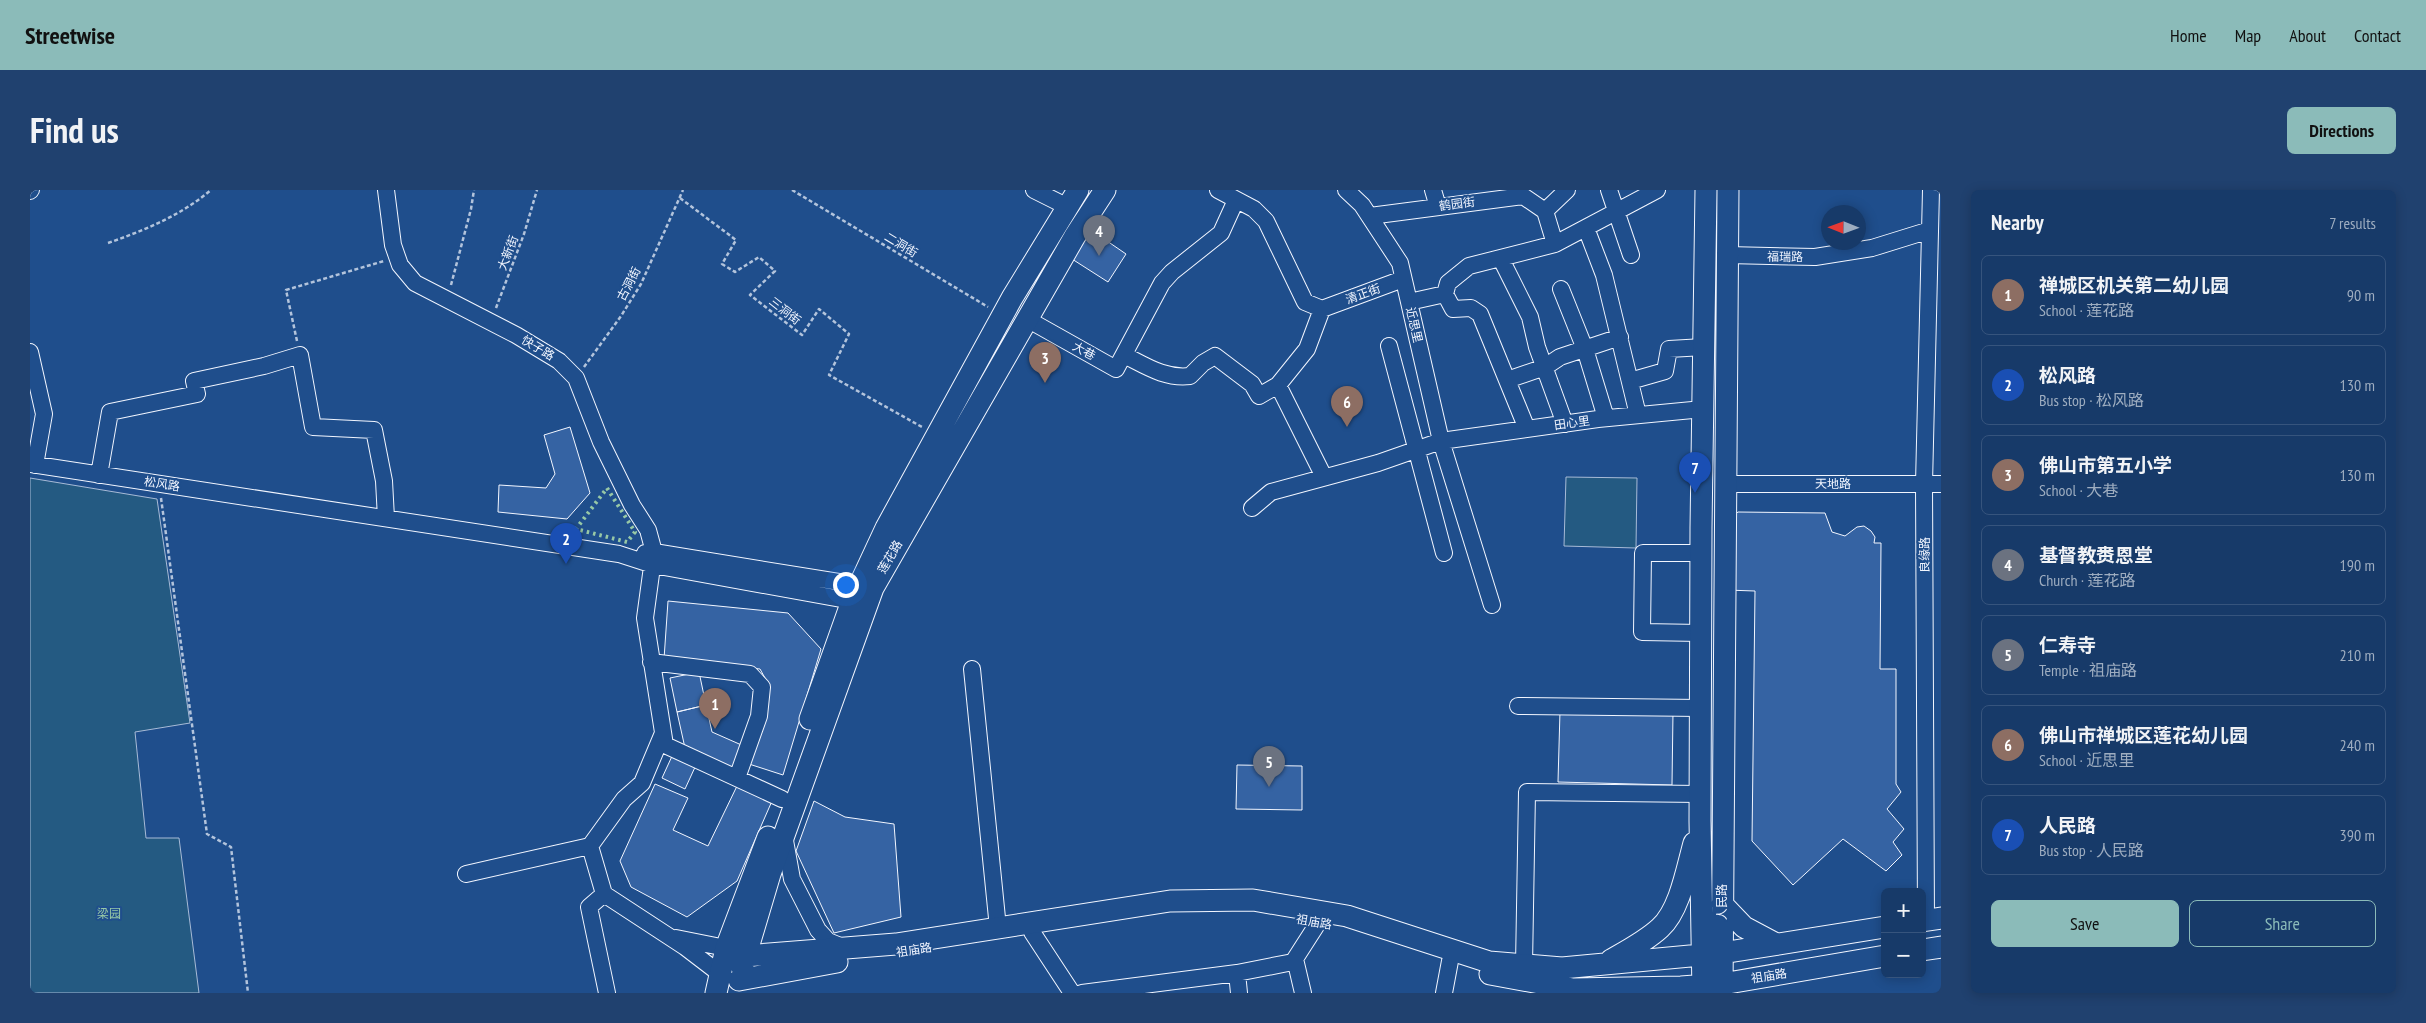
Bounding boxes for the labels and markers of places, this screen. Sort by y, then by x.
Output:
pin: 4 [1083,215,1115,256]
pin: 3 [1029,342,1061,383]
pin: 6 [1331,386,1363,427]
pin: 7 [1679,452,1711,493]
pin: 2 [550,523,582,564]
pin: 1 [699,688,731,729]
pin: 5 [1253,746,1285,787]

